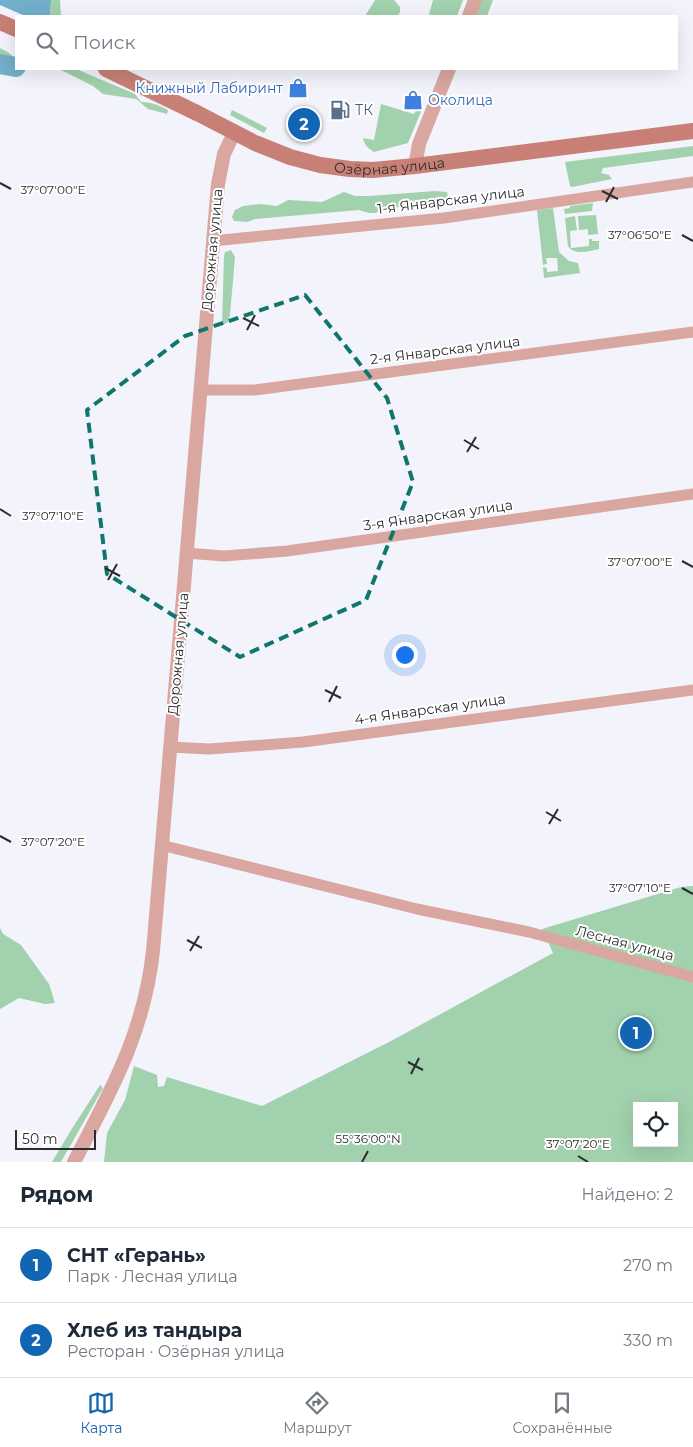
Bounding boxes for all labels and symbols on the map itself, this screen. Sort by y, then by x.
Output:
shop icon: Книжный Лабиринт [287,77,309,99]
place label: Книжный Лабиринт [136,79,283,97]
shop icon: Околица [402,89,424,111]
place label: Околица [428,91,493,109]
fuel station icon: ТК [329,99,351,121]
place label: ТК [355,101,373,119]
pin: 2 [288,105,320,143]
street label: Озёрная улица [333,153,446,179]
text: 37°07'00"E [20,182,86,197]
street label: 1-я Январская улица [376,182,526,218]
street label: Дорожная улица [198,188,226,312]
text: 37°06'50"E [608,227,672,242]
street label: 2-я Январская улица [369,332,521,368]
street label: 3-я Январская улица [362,496,514,534]
text: 37°07'10"E [22,508,84,523]
text: 37°07'00"E [607,554,673,569]
street label: Дорожная улица [164,592,192,716]
your location [392,642,418,668]
street label: 4-я Январская улица [353,689,507,729]
text: 37°07'20"E [21,834,85,849]
text: 37°07'10"E [609,880,671,895]
street label: Лесная улица [574,921,676,965]
pin: 1 [620,1014,652,1052]
scale bar [15,1127,96,1150]
text: 55°36'00"N [335,1131,401,1146]
text: 37°07'20"E [546,1136,610,1151]

